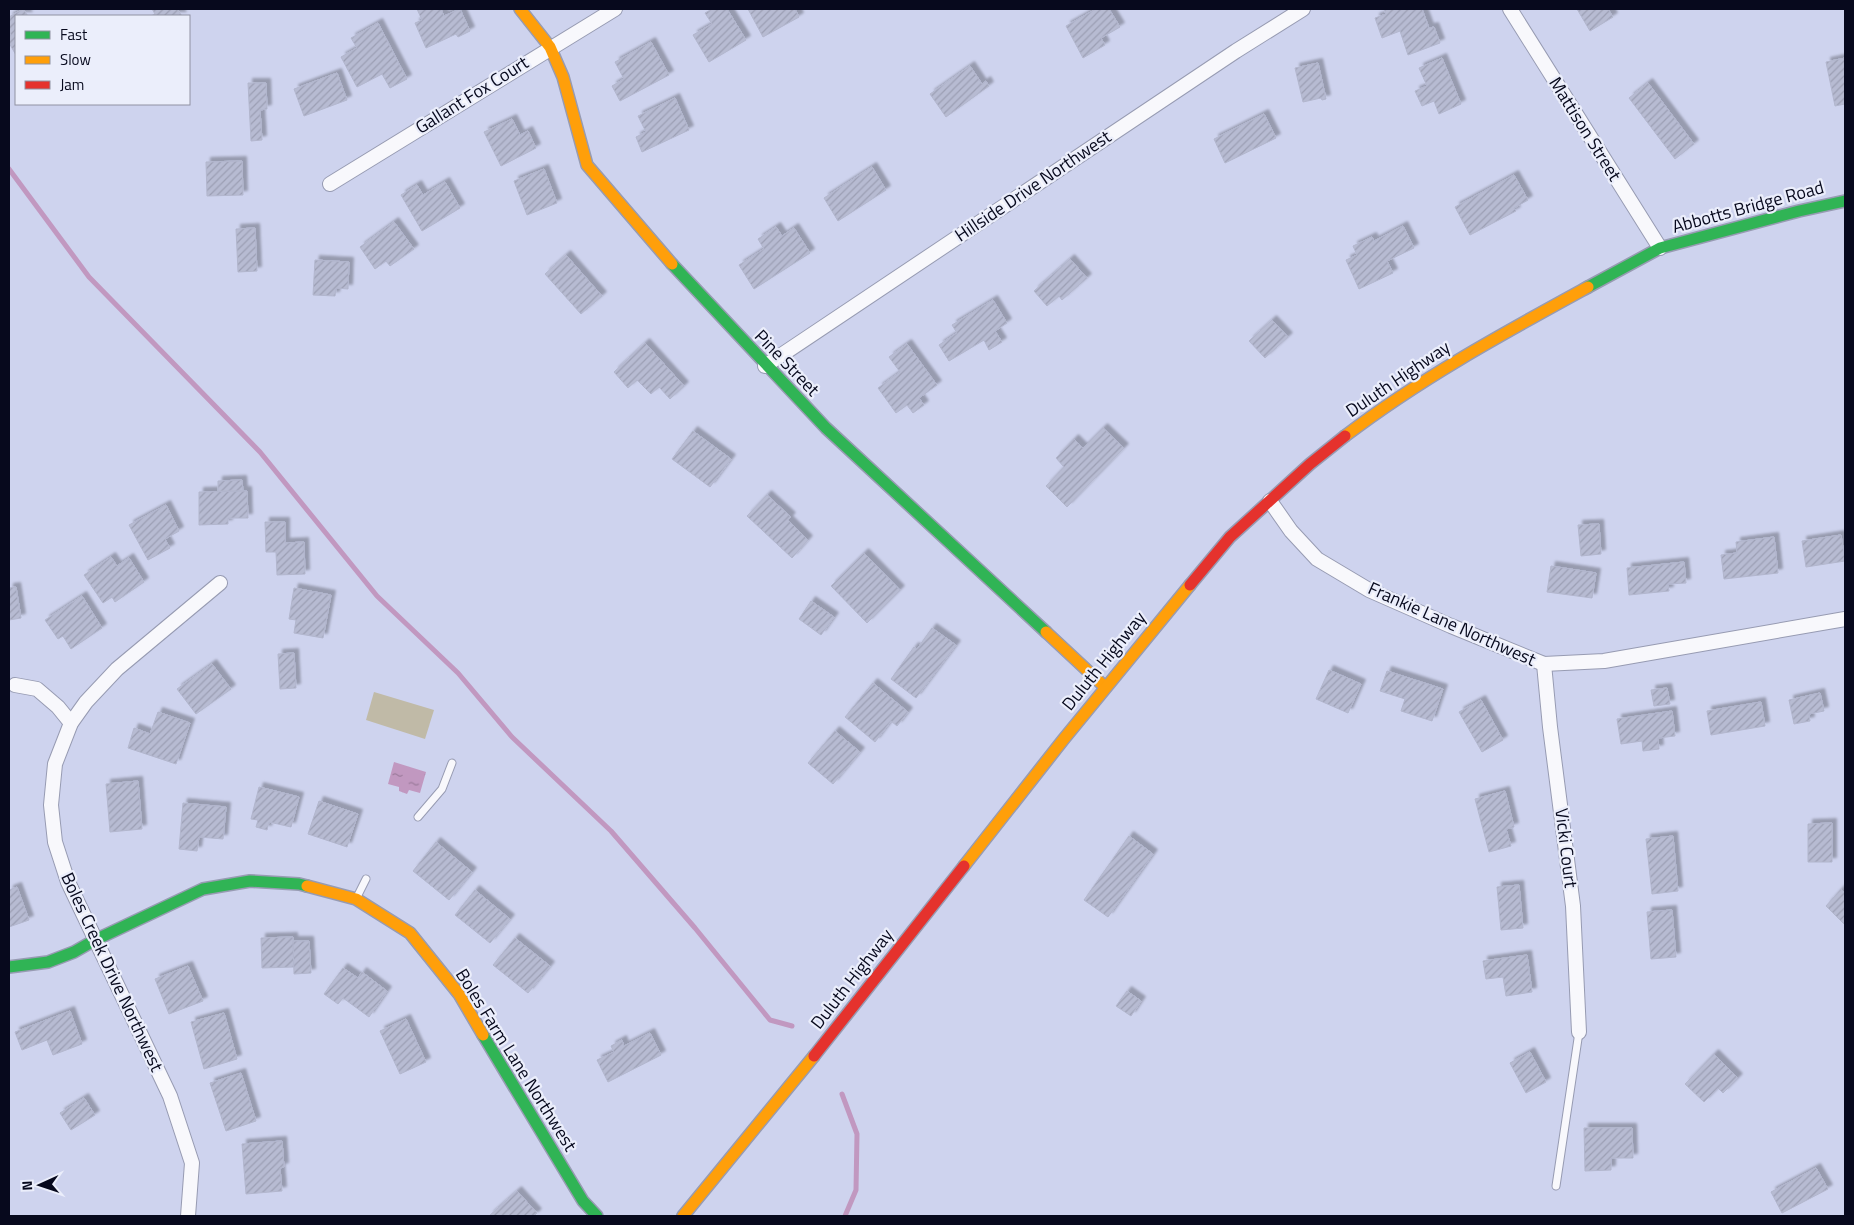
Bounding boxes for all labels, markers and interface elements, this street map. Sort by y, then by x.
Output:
legend [15,15,190,105]
text: Fast [60,23,88,46]
text: Slow [60,48,91,71]
street label: Gallant Fox Court [410,49,534,140]
street label: Mattison Street [1543,71,1629,187]
text: Jam [60,73,84,96]
street label: Hillside Drive Northwest [949,123,1117,248]
street label: Abbotts Bridge Road [1669,173,1827,240]
street label: Pine Street [749,323,827,403]
street label: Duluth Highway [1340,333,1456,424]
street label: Frankie Lane Northwest [1364,574,1541,673]
street label: Duluth Highway [1055,605,1152,716]
street label: Vicki Court [1548,807,1585,890]
street label: Boles Creek Drive Northwest [54,868,171,1077]
street label: Duluth Highway [804,922,900,1035]
street label: Boles Farm Lane Northwest [449,963,584,1157]
north arrow [15,1160,65,1210]
text: N [16,1180,37,1191]

